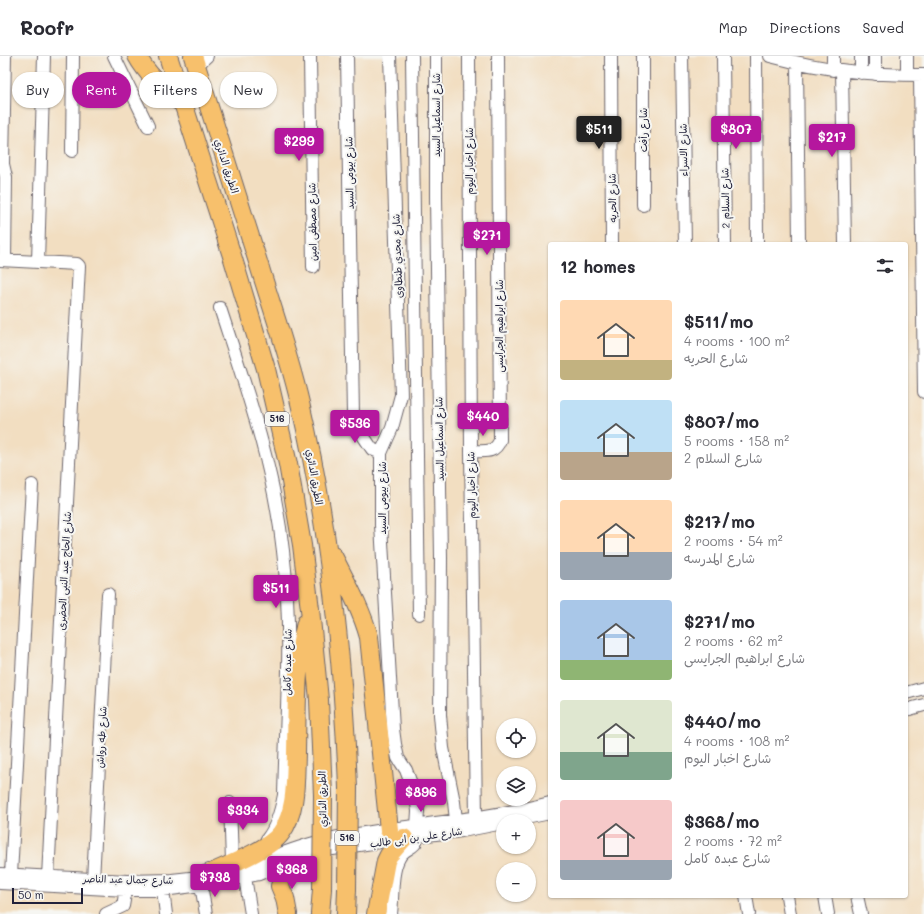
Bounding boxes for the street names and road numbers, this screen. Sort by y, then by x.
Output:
street label: شارع اسماعيل السيد [429,73,444,157]
street label: شارع رأفت [636,107,651,152]
street label: شارع الاسراء [676,123,691,177]
street label: شارع اخبار اليوم [462,127,477,195]
street label: شارع بيومى السيد [341,136,358,210]
street label: الطريق الدائري [210,137,242,196]
street label: شارع السلام 2 [717,167,734,228]
street label: شارع الحريه [605,173,620,223]
street label: شارع مصطفى امين [304,182,321,261]
street label: شارع مجدي طنطاوى [389,213,407,298]
street label: شارع ابراهيم الجرايسى [492,279,507,373]
street label: شارع اسماعيل السيد [431,397,448,481]
road number: 516 [265,412,289,426]
street label: الطريق الدائري [301,448,327,506]
street label: شارع اخبار اليوم [463,451,480,519]
street label: شارع بيومى السيد [375,461,390,534]
street label: شارع الحاج عبد النبى الحضرى [54,511,75,631]
street label: شارع عبده كامل [279,628,296,695]
street label: شارع طه رواش [92,705,111,768]
street label: الطريق الدائري [315,771,331,827]
street label: شارع على بن ابى طالب [369,824,463,851]
road number: 516 [335,831,359,845]
street label: شارع جمال عبد الناصر [82,871,174,888]

